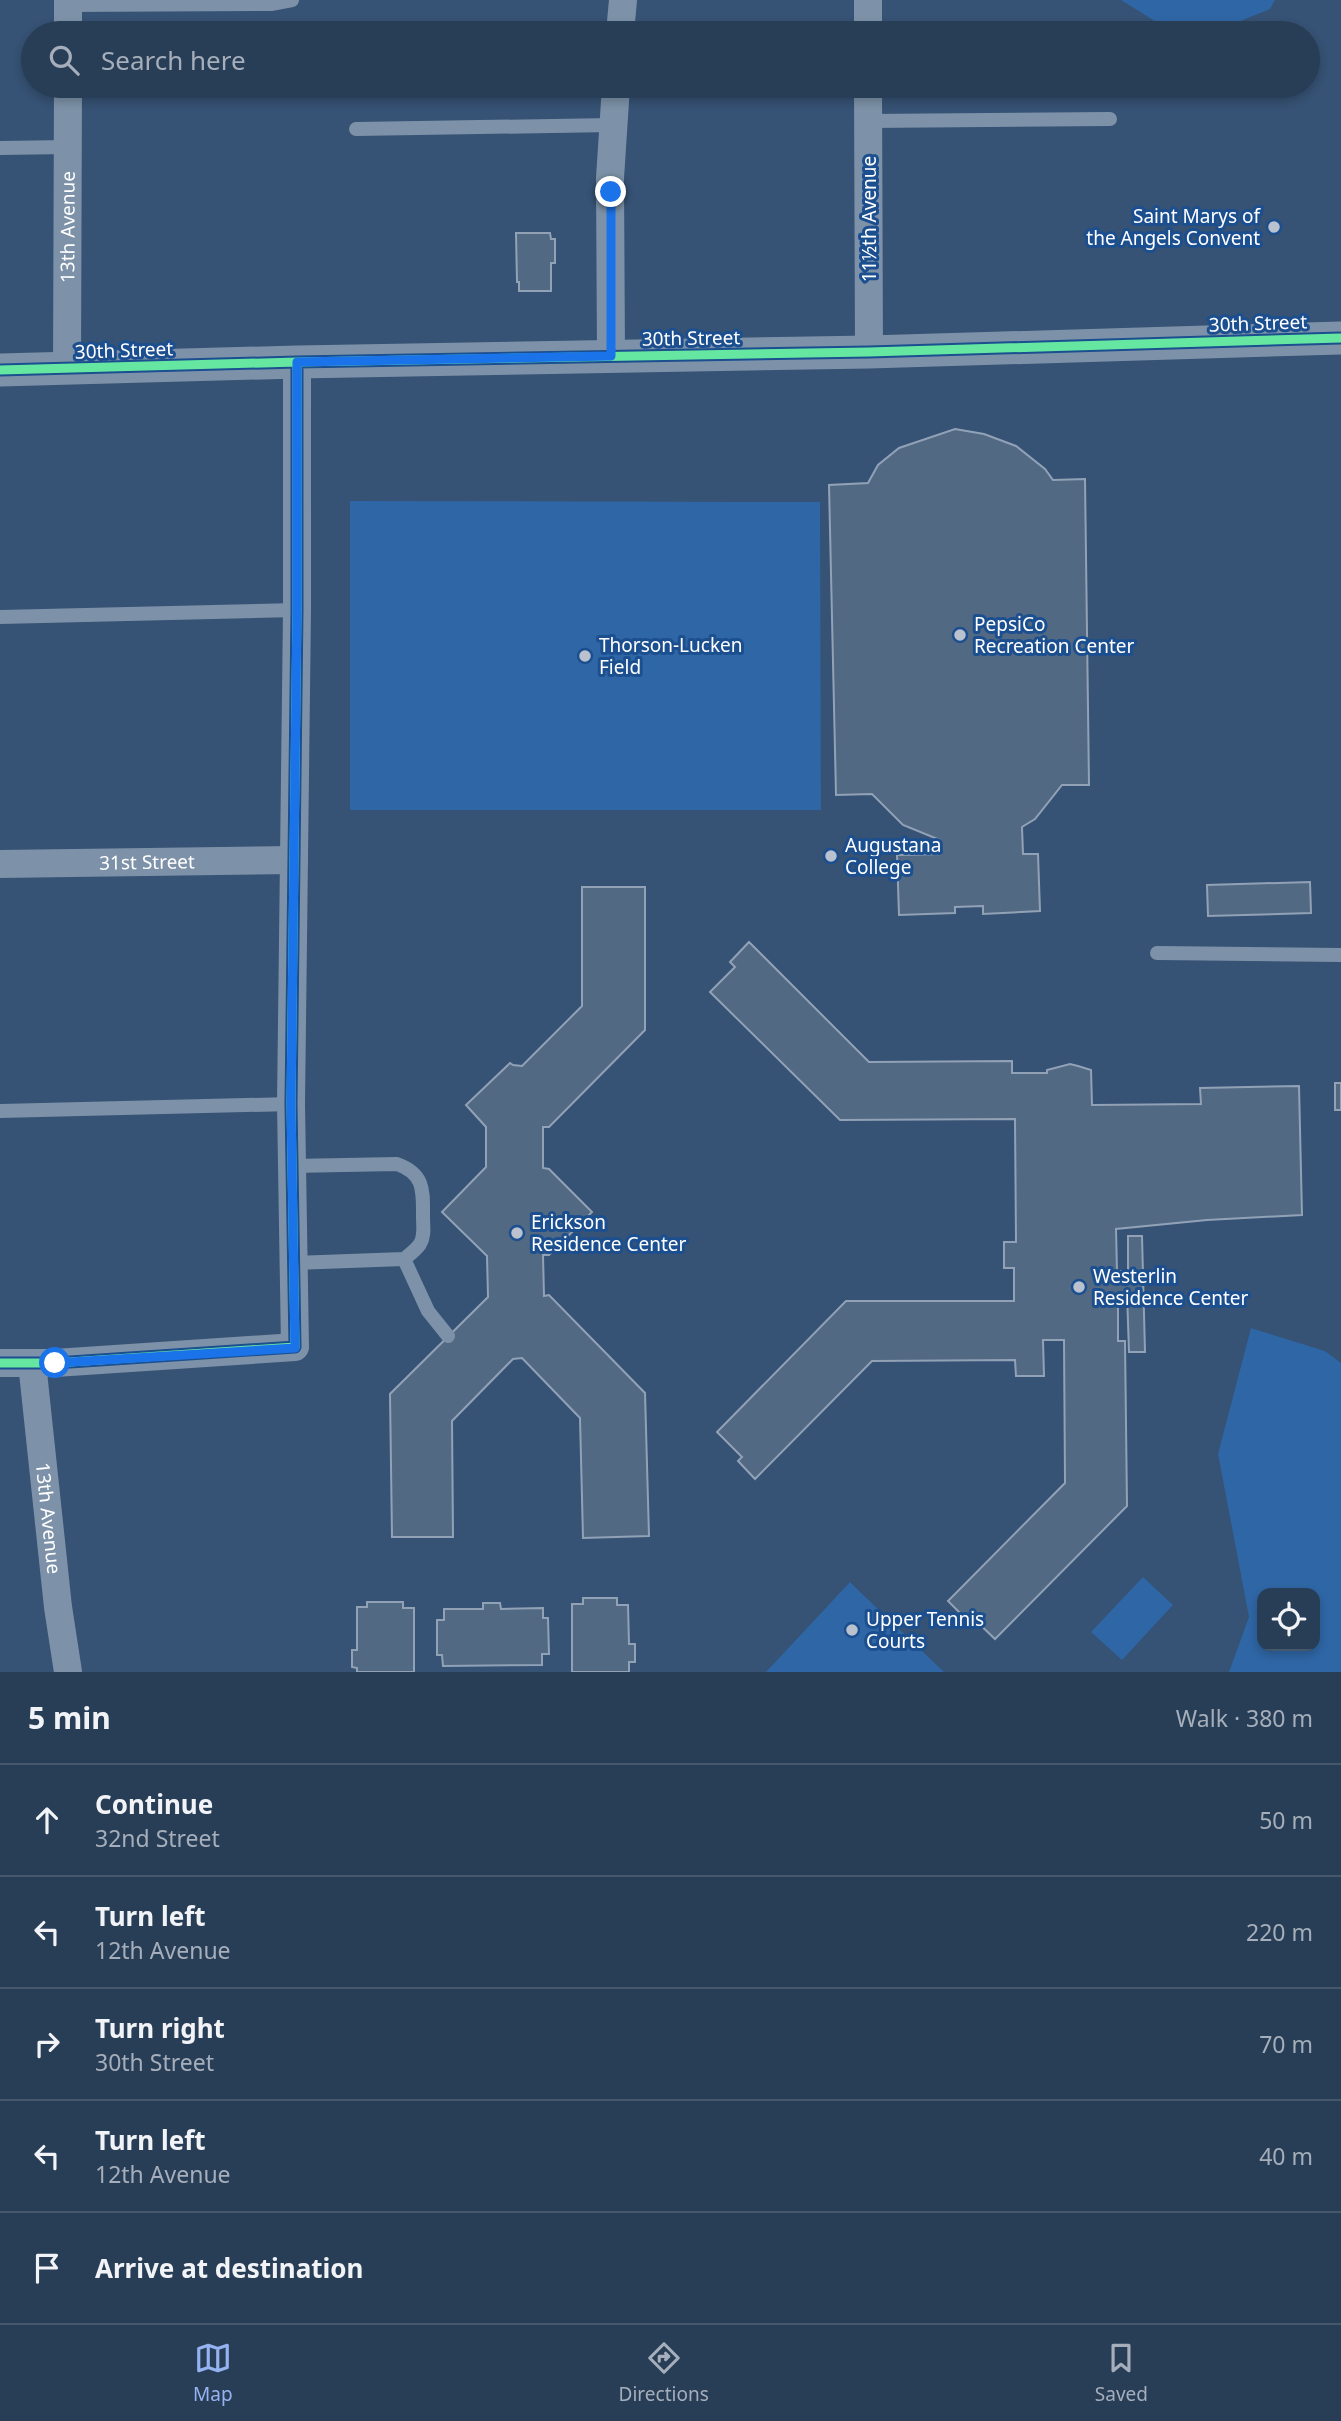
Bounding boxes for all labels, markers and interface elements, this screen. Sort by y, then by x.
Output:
search box [21,21,1320,98]
icon: search [45,41,83,79]
text: Search here [101,42,246,78]
street label: 11½th Avenue [856,156,882,282]
street label: 13th Avenue [54,171,81,283]
route end [595,176,626,207]
place label: Saint Marys of the Angels Convent [1086,203,1261,251]
marker: Saint Marys of the Angels Convent [1266,219,1282,235]
street label: 30th Street [1208,308,1308,338]
street label: 30th Street [642,324,741,352]
street label: 30th Street [74,335,174,365]
place label: PepsiCo Recreation Center [974,611,1134,659]
marker: PepsiCo Recreation Center [952,627,968,643]
place label: Thorson-Lucken Field [599,632,743,680]
marker: Thorson-Lucken Field [577,648,593,664]
place label: Augustana College [845,832,941,880]
street label: 31st Street [99,848,195,876]
marker: Augustana College [823,848,839,864]
place label: Erickson Residence Center [531,1209,686,1257]
marker: Erickson Residence Center [509,1225,525,1241]
place label: Westerlin Residence Center [1093,1263,1248,1311]
marker: Westerlin Residence Center [1071,1279,1087,1295]
route start [39,1347,70,1378]
street label: 13th Avenue [30,1461,67,1575]
map controls [1257,1588,1320,1651]
button: locate [1257,1588,1320,1651]
place label: Upper Tennis Courts [866,1606,984,1654]
marker: Upper Tennis Courts [844,1622,860,1638]
text: 5 min [28,1697,111,1738]
text: Walk · 380 m [1176,1702,1313,1734]
text: Continue [95,1786,213,1822]
icon: ahead [28,1801,66,1839]
text: 50 m [1259,1804,1313,1836]
text: 32nd Street [95,1822,220,1854]
text: Turn left [95,1898,206,1934]
icon: left [28,1913,66,1951]
text: 220 m [1246,1916,1313,1948]
text: 12th Avenue [95,1934,231,1966]
text: Turn right [95,2010,225,2046]
icon: right [28,2025,66,2063]
text: 70 m [1259,2028,1313,2060]
text: 30th Street [95,2046,214,2078]
text: Turn left [95,2122,206,2158]
icon: left [28,2137,66,2175]
text: 40 m [1259,2140,1313,2172]
text: 12th Avenue [95,2158,231,2190]
icon: arrive [28,2249,66,2287]
text: Arrive at destination [95,2250,364,2286]
tab: Map [193,2339,233,2407]
tab: Directions [619,2339,709,2407]
tab: Saved [1095,2339,1148,2407]

